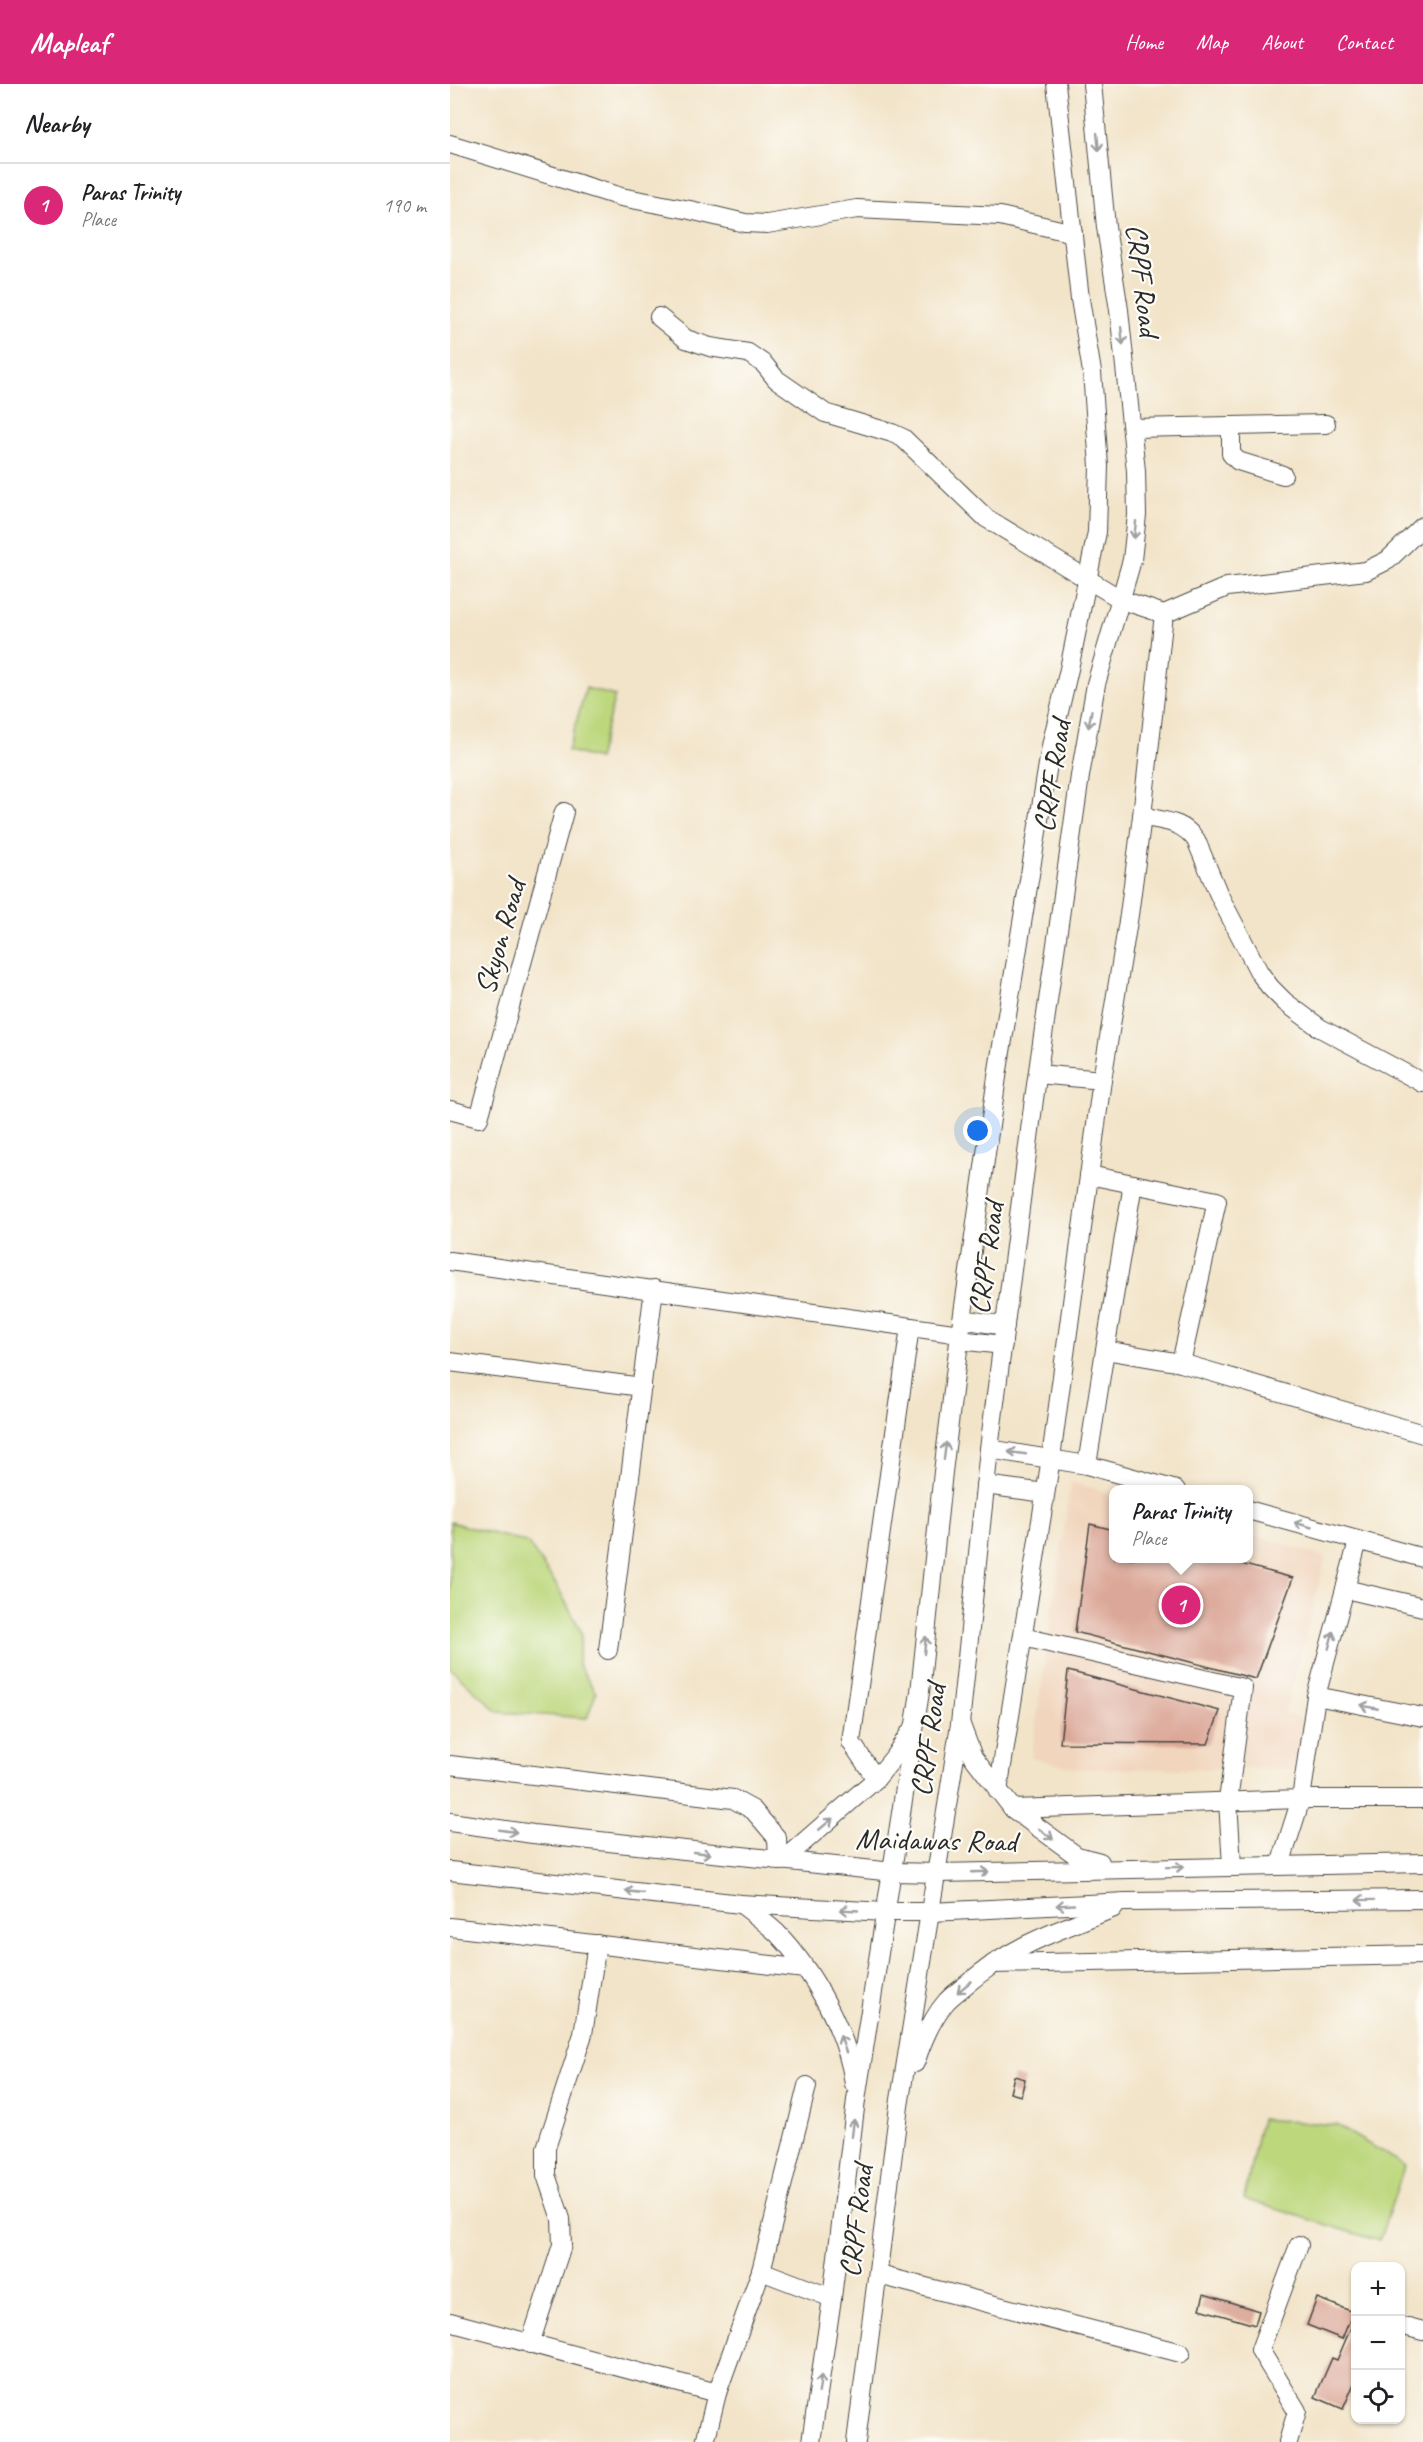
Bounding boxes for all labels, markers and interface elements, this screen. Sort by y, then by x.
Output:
text: Mapleaf [30,25,108,60]
text: Home [1125,29,1163,55]
text: Map [1196,29,1228,55]
text: About [1261,29,1303,55]
text: Contact [1336,29,1393,55]
text: Nearby [24,107,89,140]
one-way arrow [1093,132,1104,152]
text: Paras Trinity [81,179,180,207]
text: 1 [39,193,48,218]
text: 190 m [383,193,426,218]
text: Place [81,207,116,232]
street label: CRPF Road [1117,222,1169,343]
one-way arrow [1116,325,1127,345]
one-way arrow [1130,519,1141,539]
one-way arrow [1084,709,1095,728]
street label: CRPF Road [1024,713,1080,835]
street label: Skyon Road [466,871,536,998]
your location [963,1116,992,1145]
street label: CRPF Road [959,1195,1013,1317]
one-way arrow [940,1441,951,1461]
one-way arrow [1008,1448,1028,1459]
popup [1109,1485,1253,1563]
text: Paras Trinity [1131,1498,1231,1526]
one-way arrow [1294,1519,1313,1530]
text: Place [1131,1526,1167,1551]
pin: 1 [1162,1582,1200,1628]
one-way arrow [1326,1631,1337,1650]
one-way arrow [920,1635,931,1655]
street label: CRPF Road [901,1677,955,1799]
one-way arrow [1360,1701,1380,1712]
one-way arrow [818,1817,834,1830]
street label: Maidawas Road [855,1820,1021,1860]
one-way arrow [497,1825,517,1836]
one-way arrow [1037,1828,1053,1840]
one-way arrow [691,1848,711,1859]
one-way arrow [1164,1861,1184,1873]
one-way arrow [969,1866,989,1878]
one-way arrow [624,1886,644,1897]
one-way arrow [1355,1894,1375,1905]
one-way arrow [1055,1900,1075,1911]
one-way arrow [839,1905,859,1916]
one-way arrow [957,1980,972,1994]
one-way arrow [837,2035,848,2054]
one-way arrow [847,2119,858,2139]
street label: CRPF Road [830,2158,882,2279]
map controls [1351,2262,1405,2424]
button: + [1351,2262,1405,2316]
button: − [1351,2316,1405,2370]
button: locate [1351,2370,1405,2424]
one-way arrow [814,2375,825,2394]

